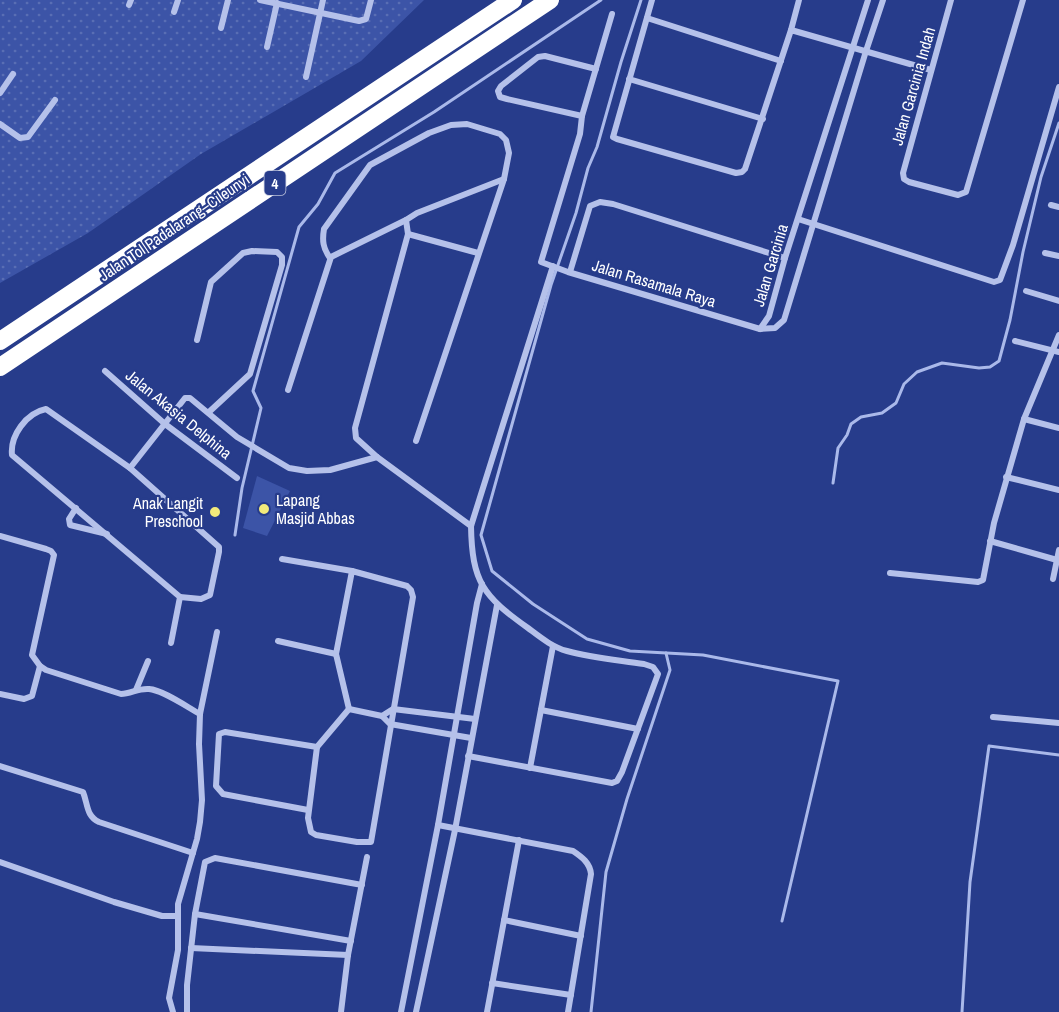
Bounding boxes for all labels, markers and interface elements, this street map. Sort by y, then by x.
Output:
street label: Jalan Garcinia Indah [886,24,940,148]
street label: Jalan Tol Padalarang–Cileunyi [94,168,254,286]
road number: 4 [264,171,286,195]
street label: Jalan Garcinia [747,220,793,309]
street label: Jalan Rasamala Raya [589,254,719,312]
street label: Jalan Akasia Delphina [121,364,237,464]
place label: Lapang Masjid Abbas [276,489,355,529]
place label: Anak Langit Preschool [132,492,203,532]
marker: Lapang Masjid Abbas [257,502,271,516]
marker: Anak Langit Preschool [208,505,222,519]

